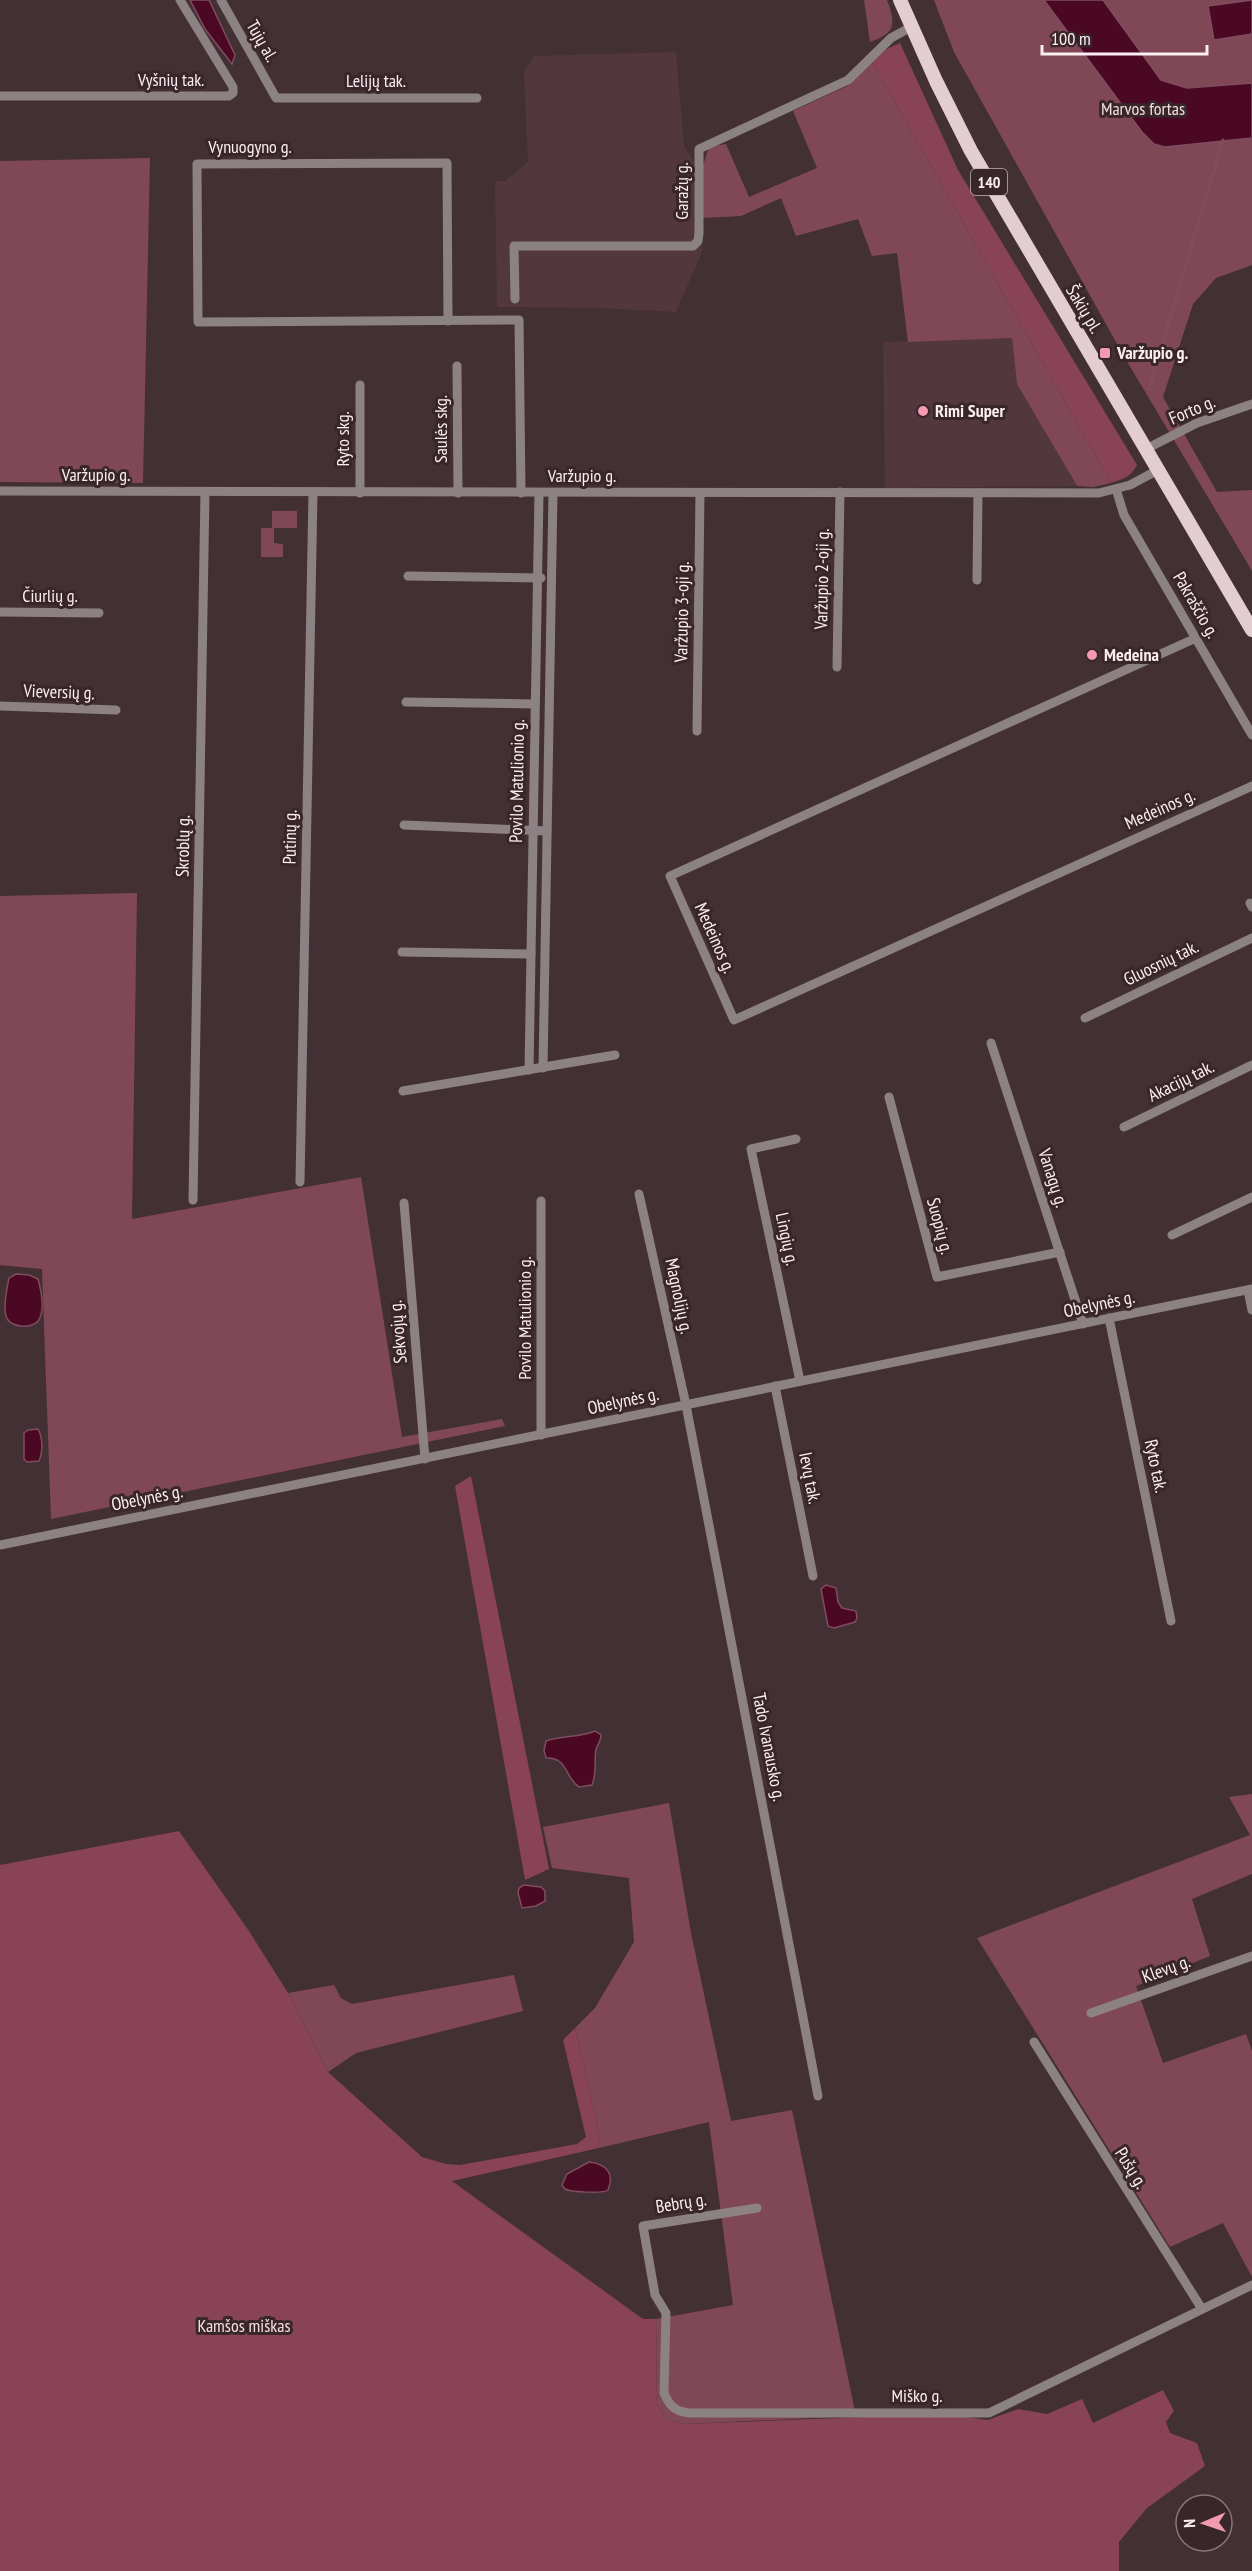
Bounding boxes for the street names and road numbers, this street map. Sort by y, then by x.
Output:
street label: Tujų al. [241,16,284,66]
street label: Vyšnių tak. [137,68,204,91]
street label: Lelijų tak. [346,69,406,92]
street label: Vynuogyno g. [207,135,292,158]
street label: Garažų g. [670,162,693,220]
road number: 140 [971,169,1007,195]
street label: Šakių pl. [1061,280,1108,337]
street label: Forto g. [1165,390,1218,429]
street label: Saulės skg. [429,395,452,463]
street label: Ryto skg. [331,411,354,467]
street label: Varžupio g. [61,463,130,486]
street label: Varžupio g. [547,464,616,487]
street label: Varžupio 2-oji g. [809,528,834,631]
street label: Varžupio 3-oji g. [669,561,694,664]
street label: Pakraščio g. [1168,567,1225,642]
street label: Čiurlių g. [22,584,78,607]
street label: Vieversių g. [22,679,95,704]
street label: Povilo Matulionio g. [504,719,529,843]
street label: Medeinos g. [1121,783,1199,834]
street label: Putinų g. [278,809,301,865]
street label: Skroblų g. [170,815,195,877]
street label: Medeinos g. [690,899,741,977]
street label: Gluosnių tak. [1120,935,1202,991]
street label: Akacijų tak. [1144,1055,1218,1106]
street label: Vanagų g. [1033,1145,1074,1210]
street label: Suopių g. [922,1195,959,1257]
street label: Lingių g. [771,1210,804,1267]
street label: Povilo Matulionio g. [513,1256,536,1380]
street label: Magnolijų g. [660,1256,699,1336]
street label: Obelynės g. [1061,1285,1137,1322]
street label: Sekvojų g. [383,1299,412,1365]
street label: Obelynės g. [585,1382,661,1419]
street label: Ryto tak. [1140,1437,1173,1495]
street label: Ievų tak. [794,1450,827,1506]
street label: Obelynės g. [109,1479,185,1516]
street label: Tado Ivanausko g. [748,1691,791,1803]
street label: Klevų g. [1138,1949,1193,1988]
street label: Pušų g. [1110,2143,1153,2193]
street label: Bebrų g. [654,2187,708,2218]
street label: Miško g. [892,2384,942,2407]

